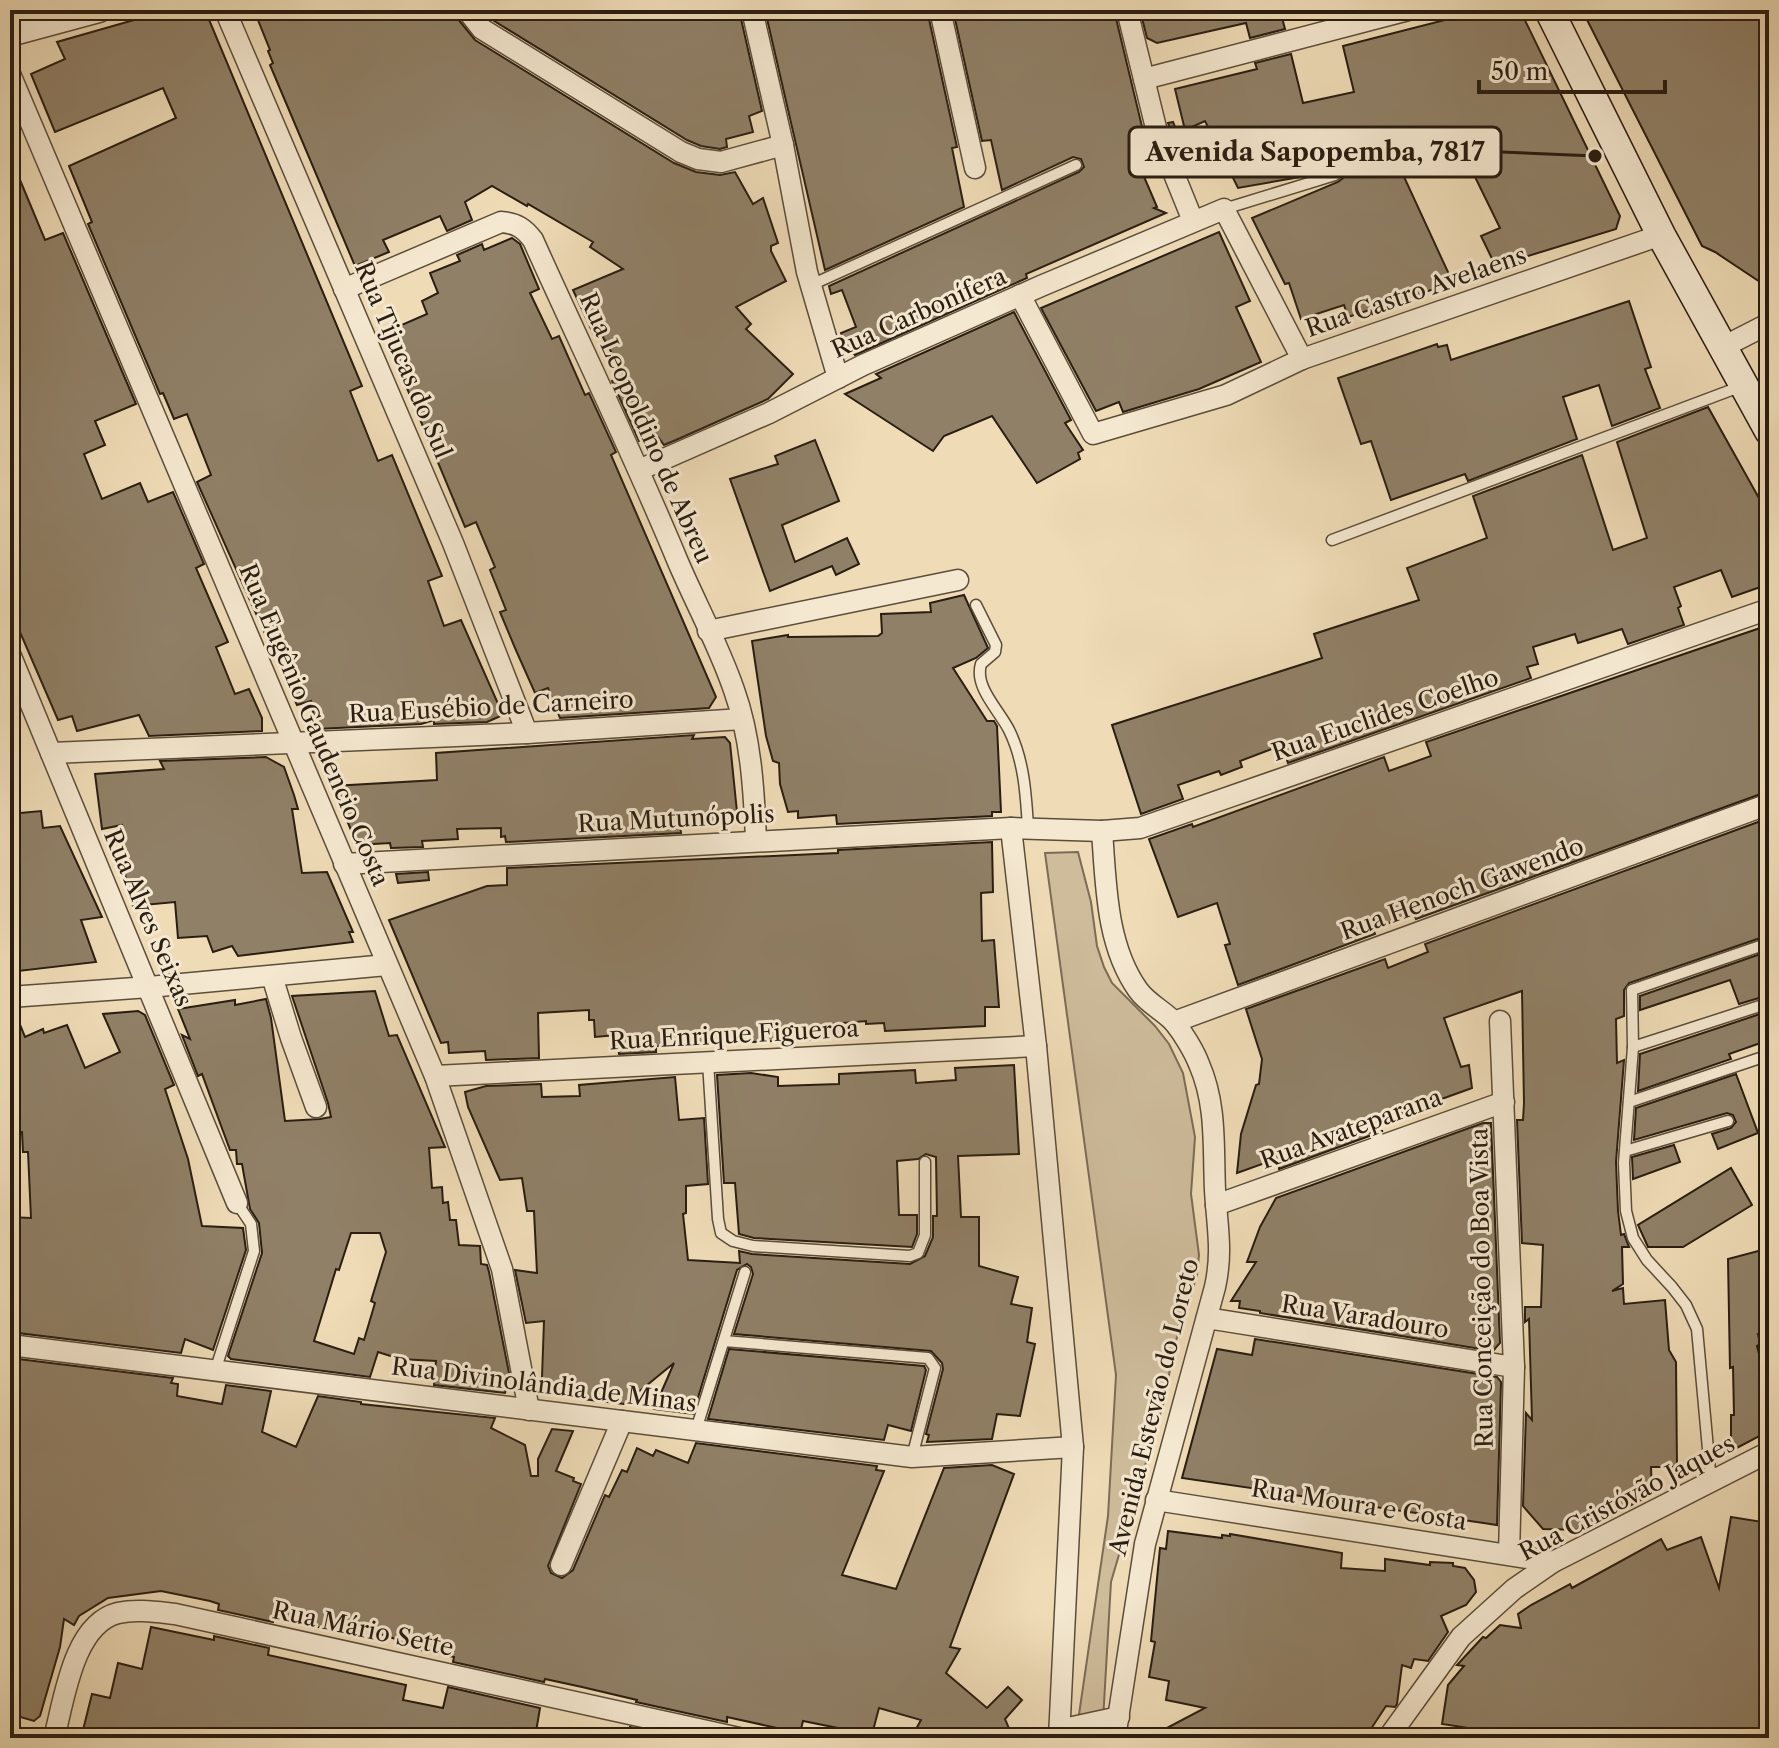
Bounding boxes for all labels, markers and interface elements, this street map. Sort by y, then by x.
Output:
scale bar [1479,44,1665,94]
text: 50 m [1491,57,1548,86]
callout: Avenida Sapopemba, 7817 [1129,127,1501,177]
text: Avenida Sapopemba, 7817 [1144,136,1485,168]
street label: Rua Castro Avelaens [1302,240,1530,343]
street label: Rua Tijucas do Sul [349,257,458,463]
street label: Rua Carbonífera [827,261,1011,364]
street label: Rua Leopoldino de Abreu [574,288,719,568]
street label: Rua Eugênio Gaudencio Costa [233,559,396,891]
street label: Rua Euclides Coelho [1268,662,1502,767]
street label: Rua Eusébio de Carneiro [348,685,634,728]
street label: Rua Mutunópolis [577,799,775,838]
street label: Rua Alves Seixas [98,825,199,1011]
street label: Rua Henoch Gawendo [1336,831,1587,946]
street label: Rua Enrique Figueroa [608,1013,860,1056]
street label: Rua Avateparana [1256,1082,1446,1175]
street label: Rua Conceição do Boa Vista [1464,1127,1499,1448]
street label: Avenida Estevão do Loreto [1102,1256,1204,1559]
street label: Rua Varadouro [1279,1289,1451,1344]
street label: Rua Divinolândia de Minas [390,1351,698,1418]
street label: Rua Cristóvão Jaques [1514,1428,1739,1567]
street label: Rua Moura e Costa [1249,1473,1469,1536]
street label: Rua Mário Sette [270,1595,456,1662]

